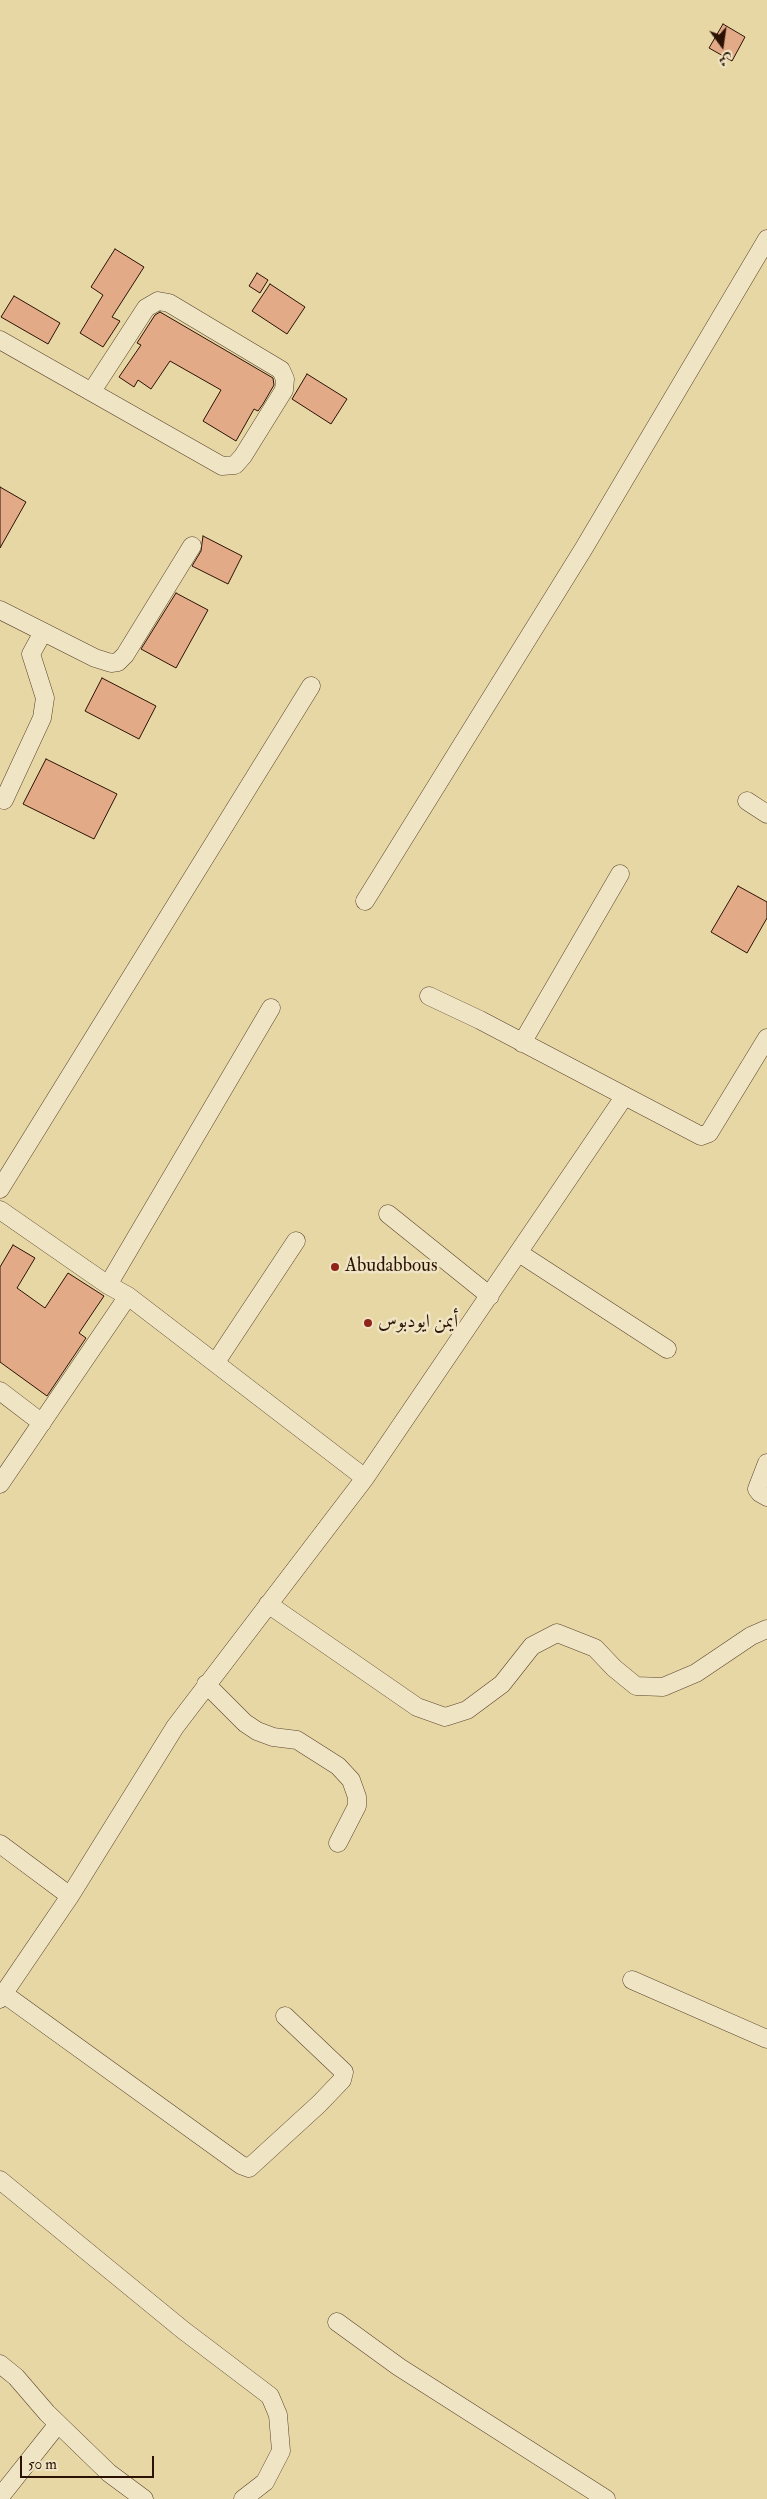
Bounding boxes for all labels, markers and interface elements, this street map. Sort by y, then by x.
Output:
north arrow [697,20,747,70]
text: ش [717,50,735,70]
place label: Abudabbous [345,1256,437,1278]
marker: Abudabbous [329,1261,341,1273]
place label: أيمن ايودبوس [378,1312,458,1334]
marker: أيمن ايودبوس [362,1317,374,1329]
scale bar [22,2446,156,2478]
text: 50 m [28,2455,57,2474]

